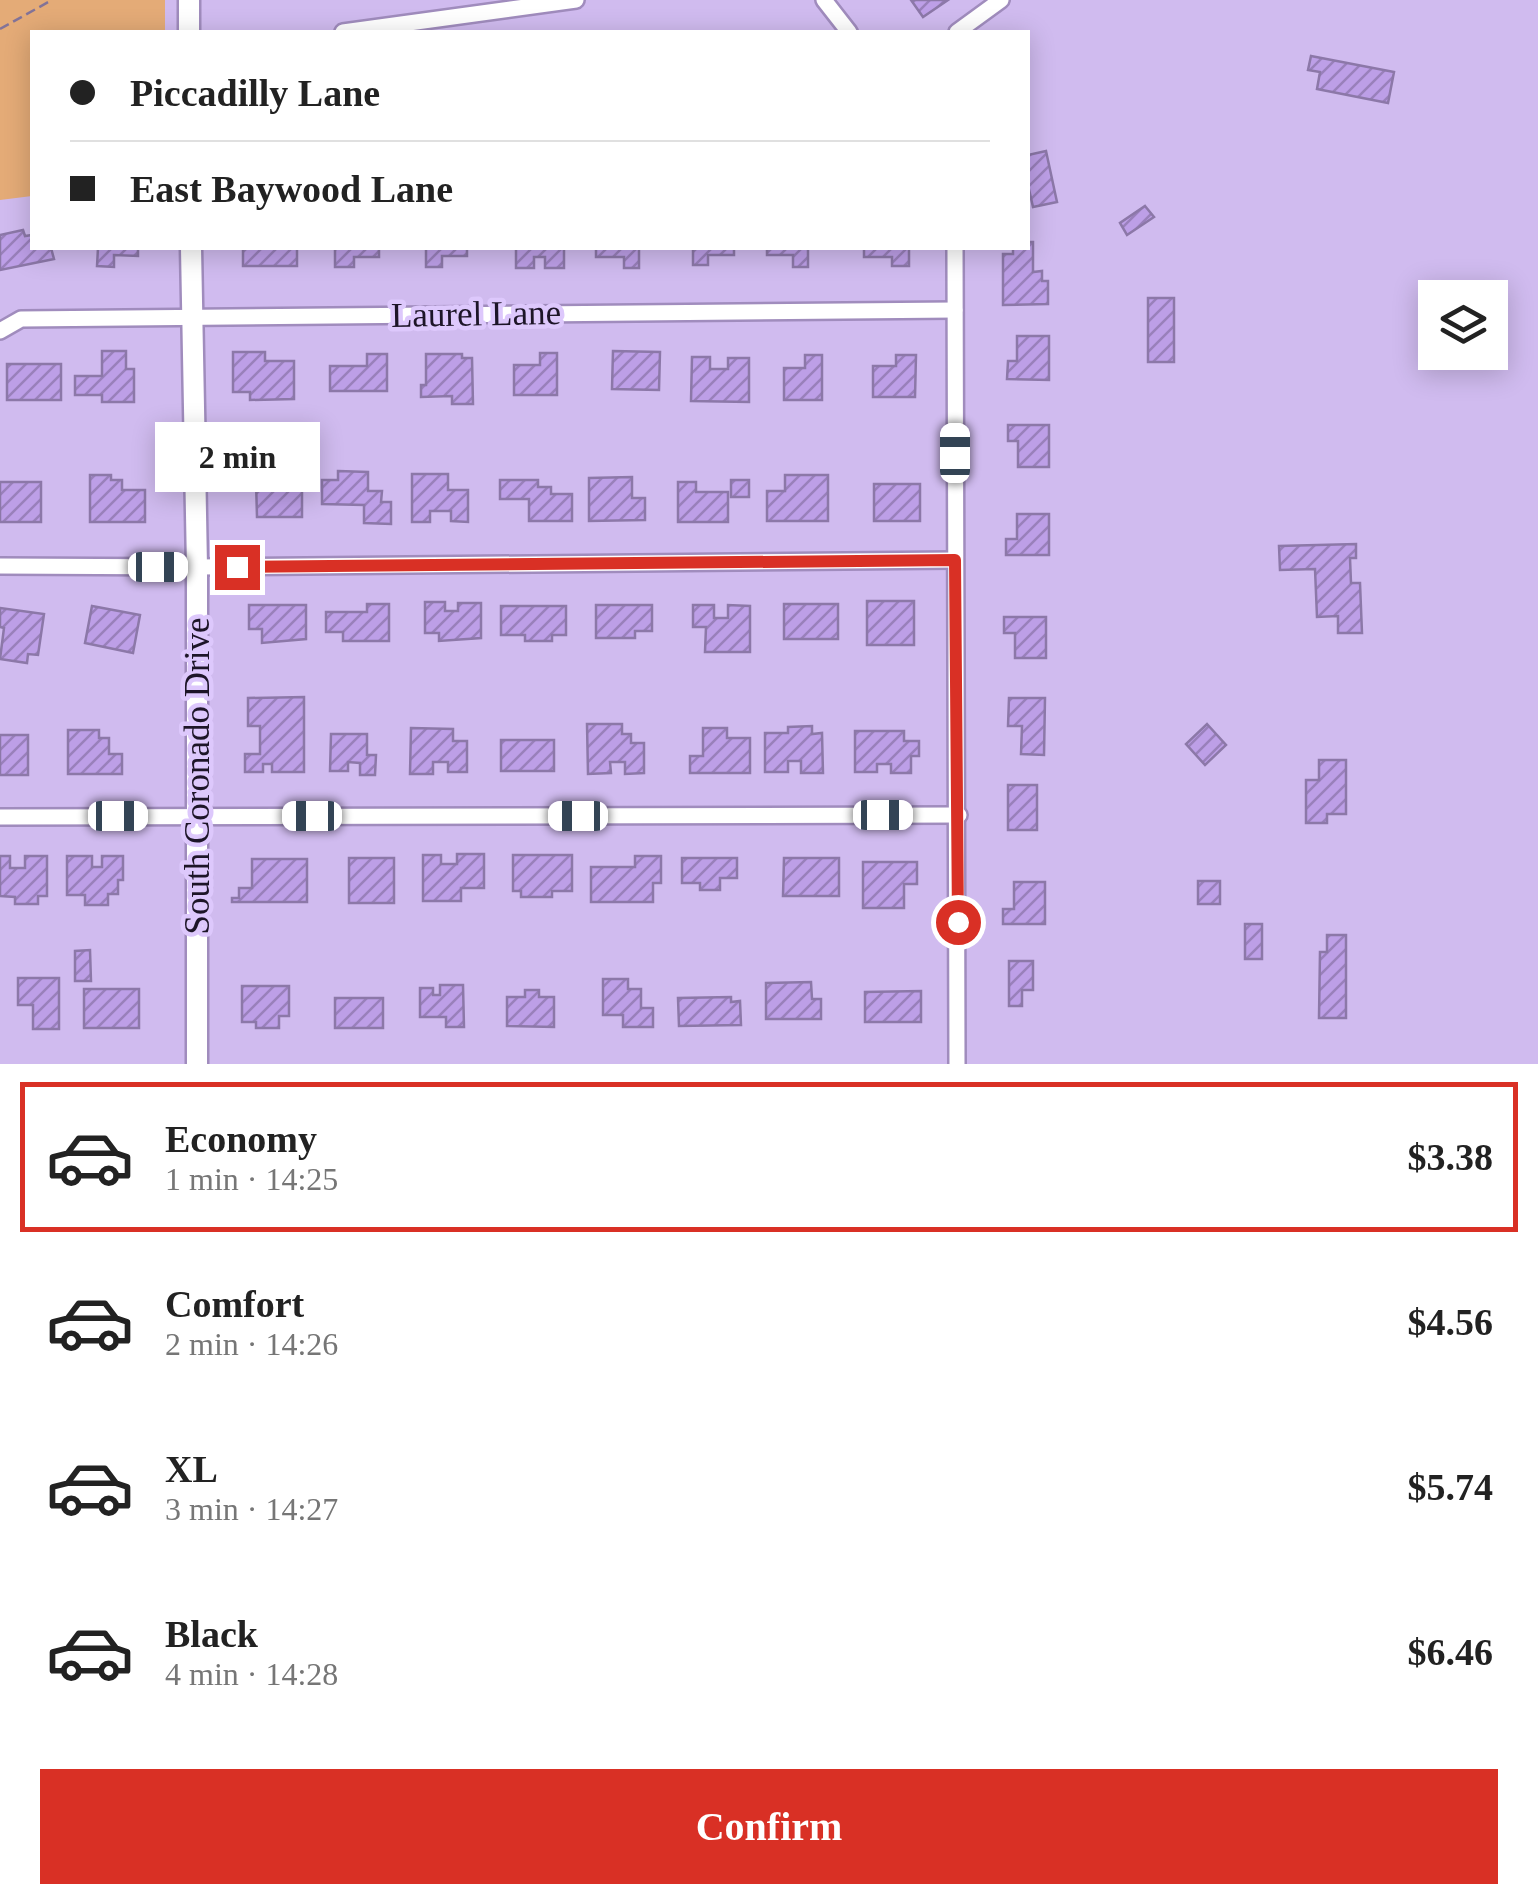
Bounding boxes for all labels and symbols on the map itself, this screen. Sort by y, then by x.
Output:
street label: Laurel Lane [391,293,561,335]
callout: 2 min [154,422,320,492]
car [940,423,970,483]
route end [215,545,260,590]
car [128,552,188,582]
street label: South Coronado Drive [178,618,217,934]
car [853,800,913,830]
car [88,801,148,831]
car [282,801,342,831]
car [548,801,608,831]
route start [936,900,981,945]

